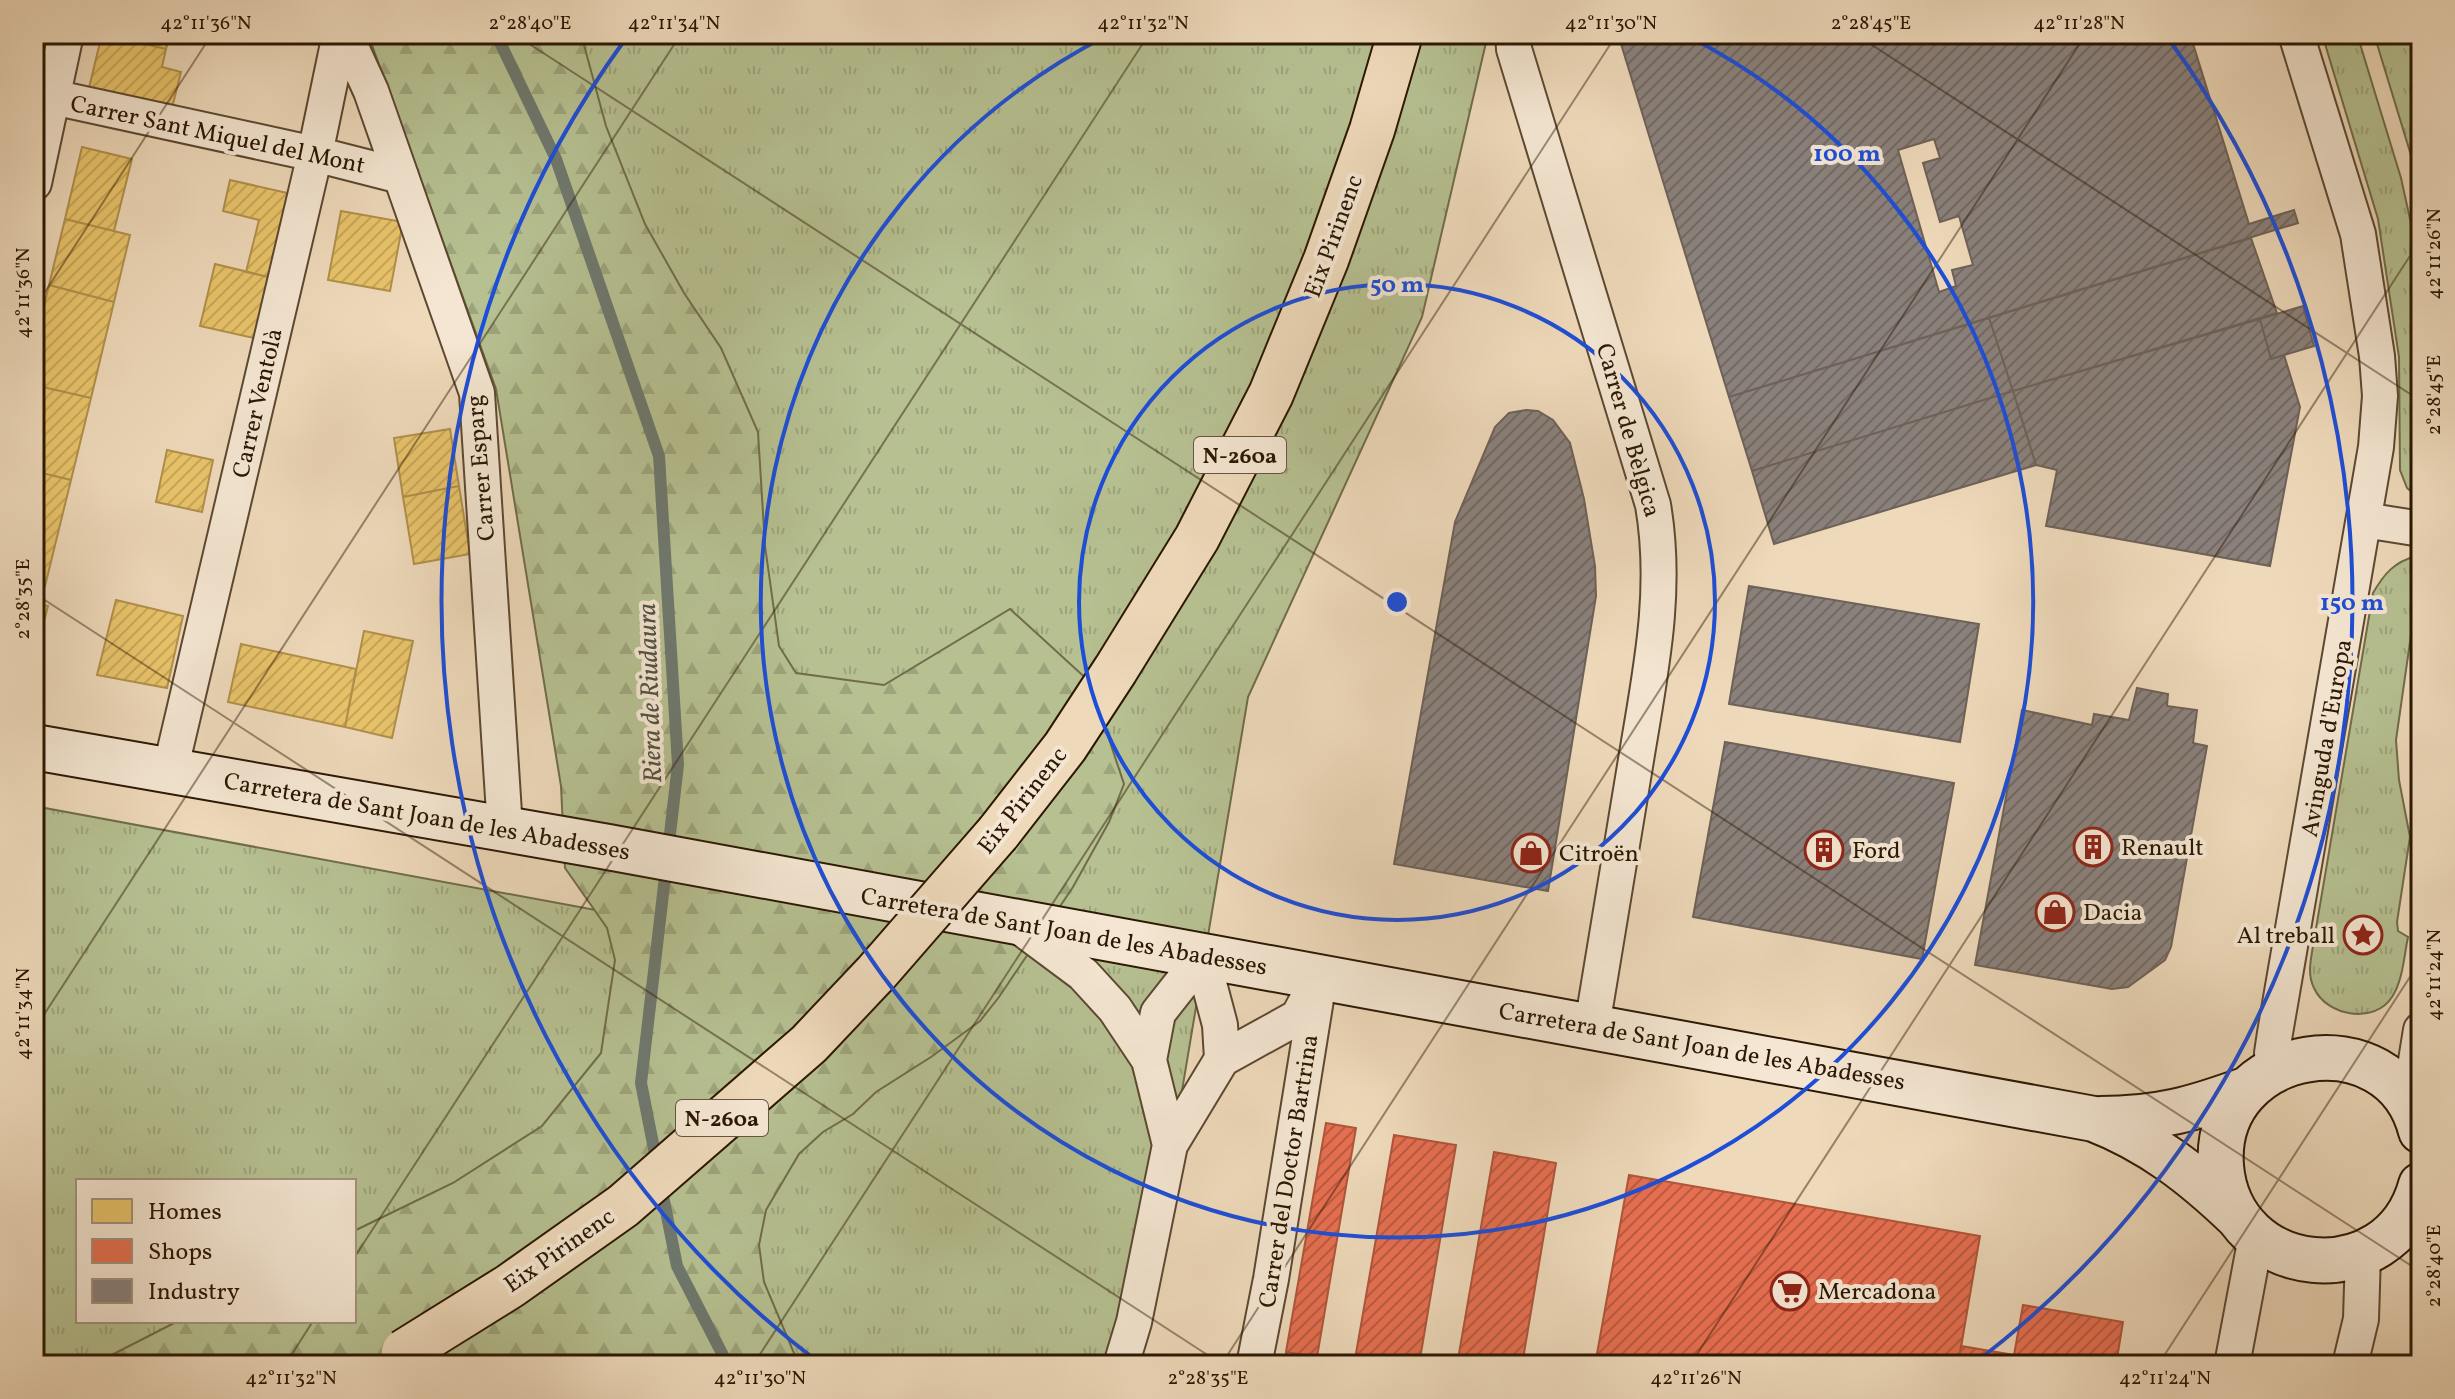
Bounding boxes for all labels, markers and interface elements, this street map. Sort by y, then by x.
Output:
text: 42°11'36"N [160,10,252,38]
text: 2°28'40"E [489,10,571,38]
text: 42°11'34"N [628,10,720,38]
text: 42°11'32"N [1097,10,1189,38]
text: 42°11'30"N [1565,10,1657,38]
text: 2°28'45"E [1831,10,1911,38]
text: 42°11'28"N [2033,10,2125,38]
street label: Carrer Sant Miquel del Mont [67,88,368,184]
text: 100 m [1813,138,1881,172]
street label: Eix Pirinenc [1297,171,1373,303]
text: 42°11'26"N [2421,208,2449,300]
text: 42°11'36"N [10,247,38,339]
text: 50 m [1370,269,1424,303]
street label: Carrer Ventolà [225,325,293,482]
street label: Carrer de Bèlgica [1586,340,1668,521]
text: 2°28'45"E [2421,355,2449,435]
street label: Carrer Esparg [459,393,505,542]
road number: N-260a [1194,437,1286,473]
text: 2°28'35"E [10,558,38,640]
text: 150 m [2320,587,2384,621]
centre of rings [1383,588,1411,616]
water label: Riera de Riudaura [630,602,672,784]
street label: Avinguda d'Europa [2294,637,2362,840]
street label: Eix Pirinenc [971,740,1076,862]
street label: Carretera de Sant Joan de les Abadesses [221,765,633,870]
building icon: Renault [2072,826,2114,868]
building icon: Ford [1803,829,1845,871]
shop icon: Citroën [1510,832,1552,874]
place label: Renault [2121,832,2204,866]
place label: Ford [1852,835,1901,869]
place label: Citroën [1559,838,1639,872]
street label: Carretera de Sant Joan de les Abadesses [858,880,1270,985]
shop icon: Dacia [2034,891,2076,933]
place label: Dacia [2083,897,2142,931]
place icon: Al treball [2342,914,2384,956]
place label: Al treball [2237,920,2335,954]
text: 42°11'24"N [2421,929,2449,1021]
text: 42°11'34"N [10,968,38,1060]
street label: Carretera de Sant Joan de les Abadesses [1496,995,1908,1100]
street label: Carrer del Doctor Bartrina [1252,1032,1328,1311]
road number: N-260a [676,1100,768,1136]
legend [76,1179,356,1323]
text: Homes [148,1196,222,1230]
street label: Eix Pirinenc [498,1201,622,1302]
text: 2°28'40"E [2421,1225,2449,1307]
text: Shops [148,1236,212,1270]
supermarket icon: Mercadona [1769,1270,1811,1312]
text: Industry [148,1276,240,1310]
place label: Mercadona [1818,1276,1937,1310]
text: 42°11'32"N [245,1365,337,1393]
text: 42°11'30"N [714,1365,806,1393]
text: 2°28'35"E [1167,1365,1249,1393]
text: 42°11'26"N [1650,1365,1742,1393]
text: 42°11'24"N [2119,1365,2211,1393]

